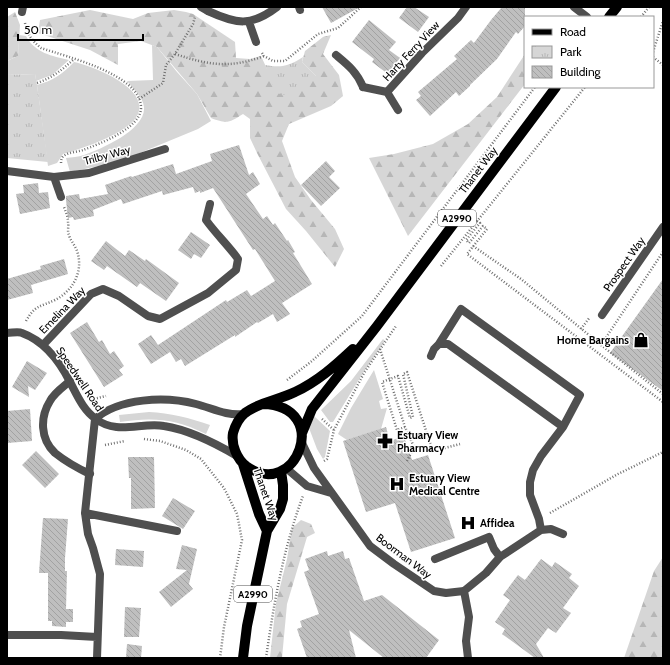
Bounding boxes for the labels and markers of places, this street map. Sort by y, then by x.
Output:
shop icon: Home Bargains [632,331,650,349]
place label: Home Bargains [557,333,629,347]
place label: Estuary View Pharmacy [397,428,458,455]
pharmacy icon: Estuary View Pharmacy [376,432,394,450]
place label: Estuary View Medical Centre [409,471,480,498]
hospital icon: Estuary View Medical Centre [388,475,406,493]
hospital icon: Affidea [459,514,477,532]
place label: Affidea [480,516,515,530]

